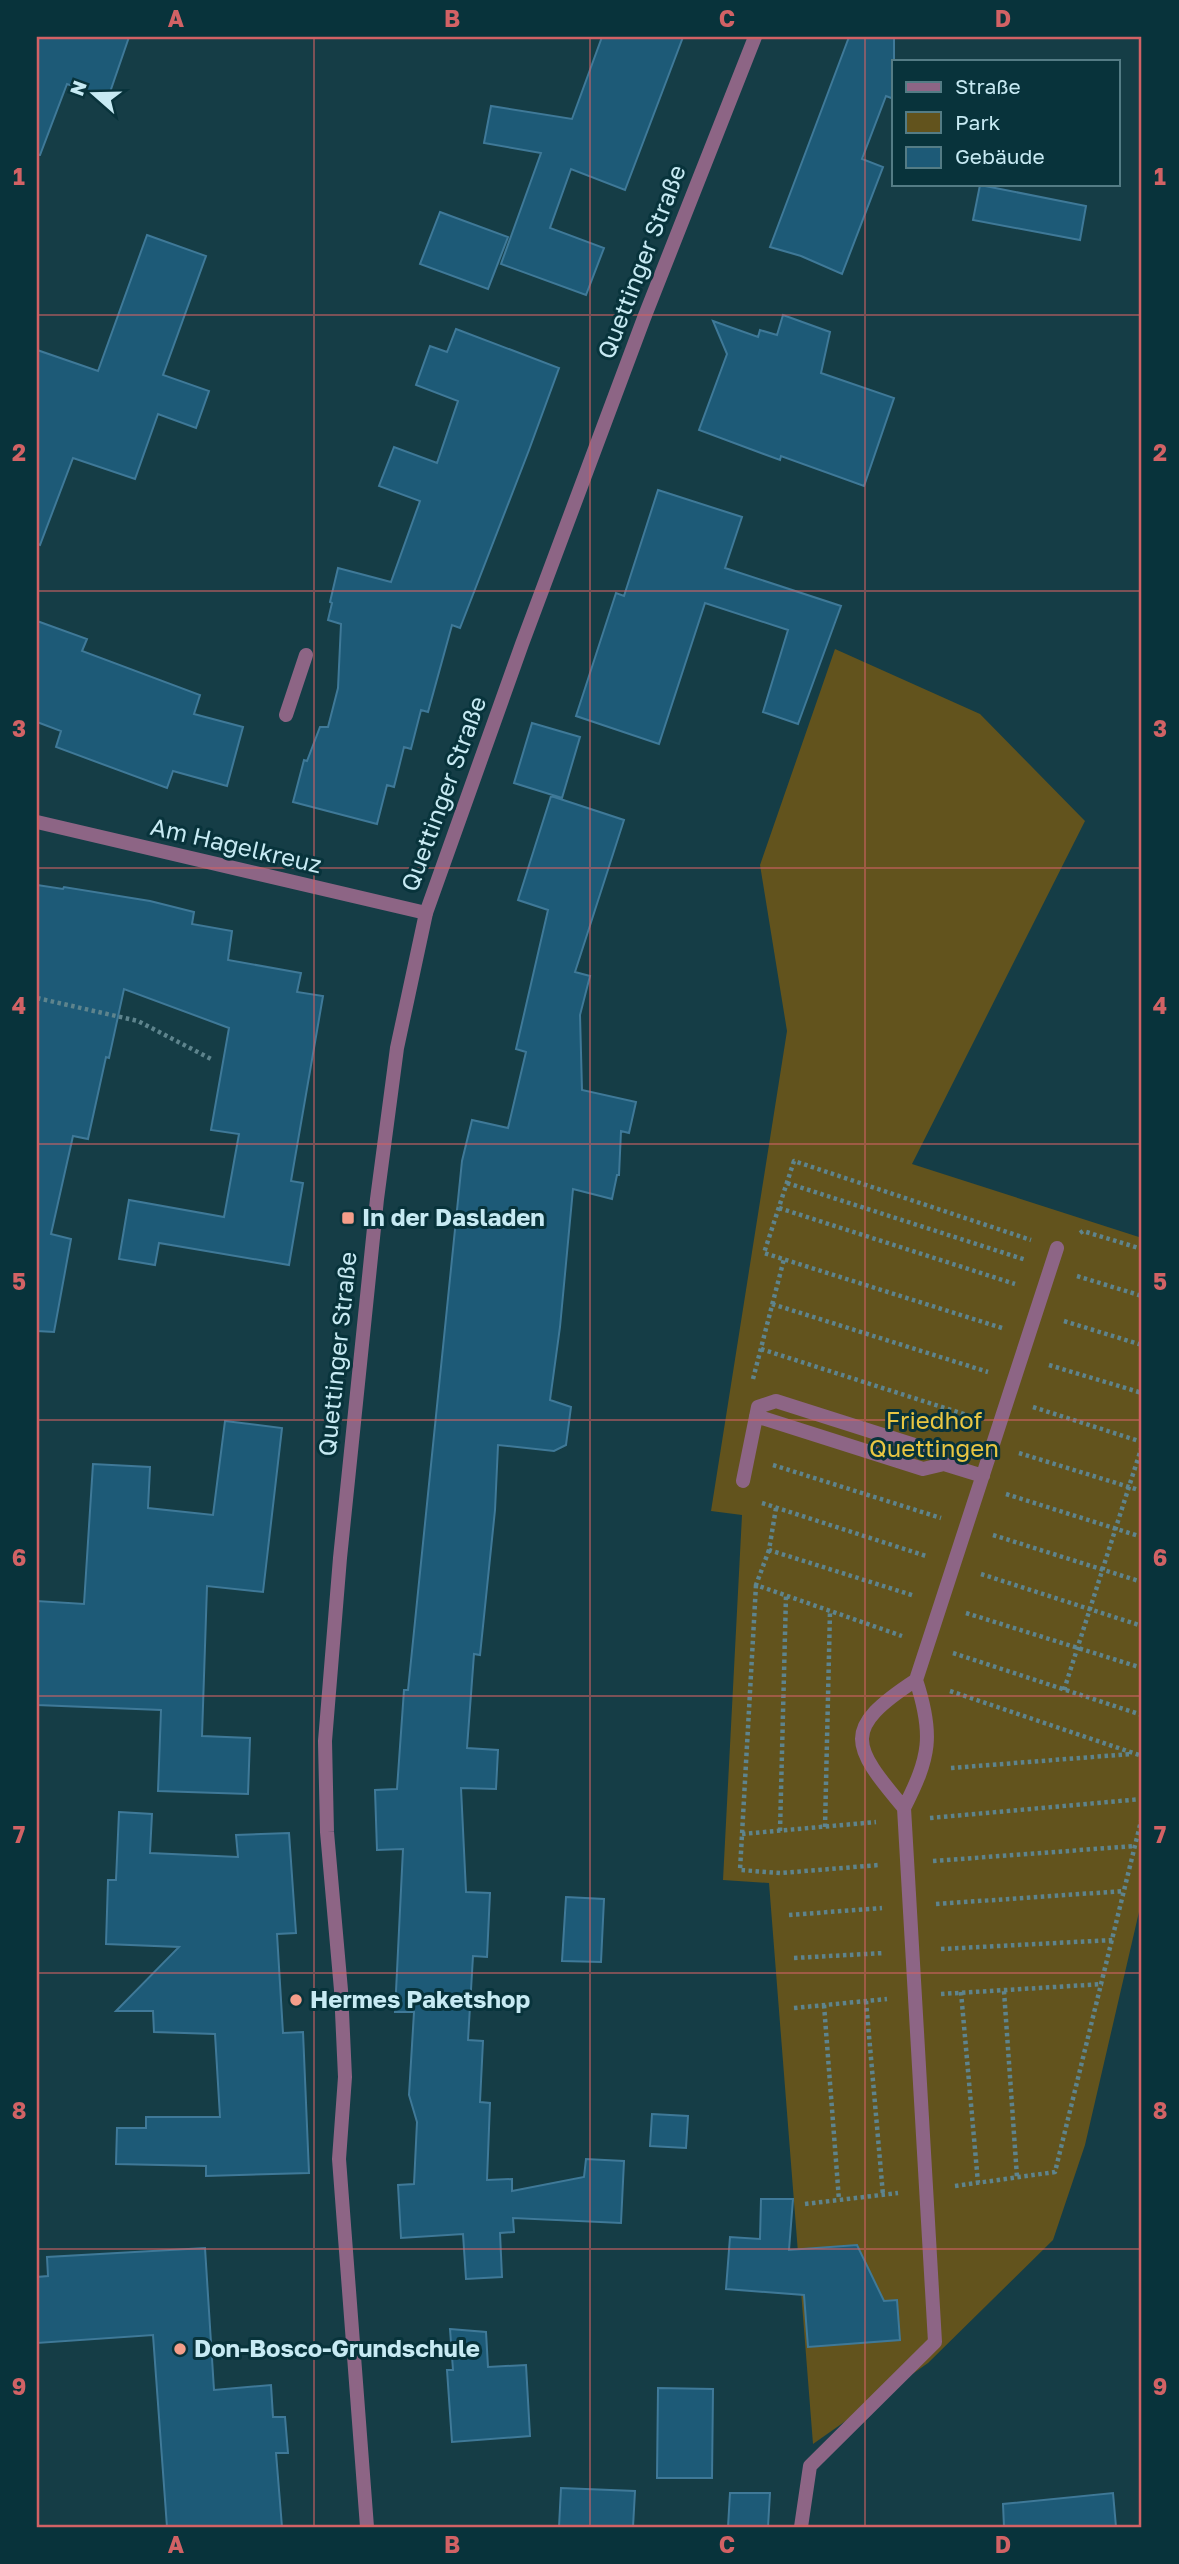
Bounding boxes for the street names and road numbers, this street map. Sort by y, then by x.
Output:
street label: Quettinger Straße [590,160,691,363]
street label: Quettinger Straße [394,692,491,895]
street label: Am Hagelkreuz [148,811,325,878]
street label: Quettinger Straße [311,1250,362,1457]

